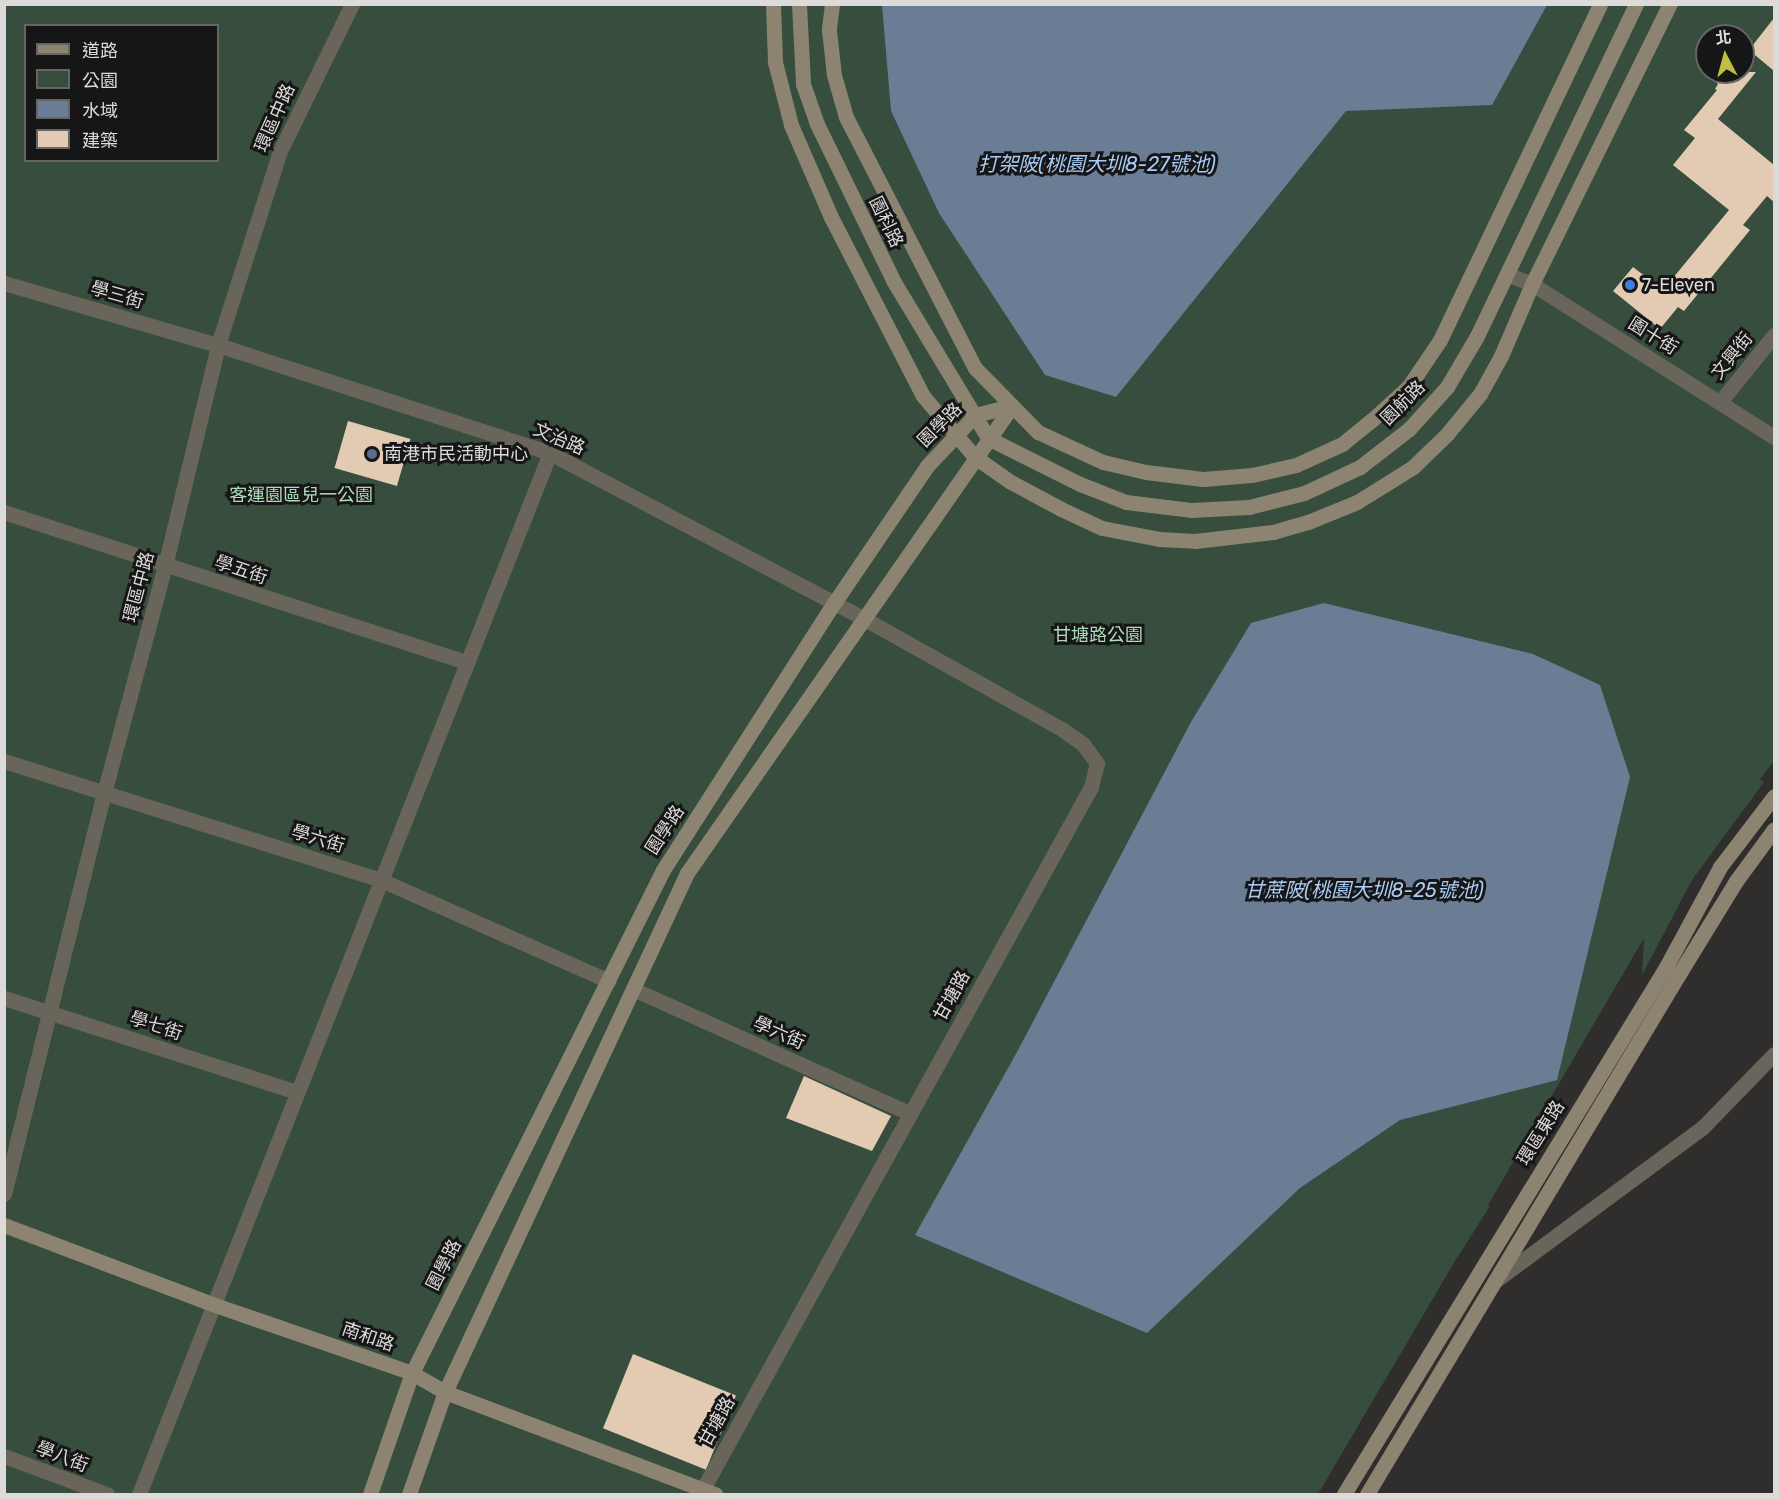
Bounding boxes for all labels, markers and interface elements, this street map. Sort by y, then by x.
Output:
legend [24,24,219,162]
north arrow [1695,24,1755,84]
text: 北 [1714,27,1732,48]
text: 道路 [82,40,118,62]
text: 公園 [82,70,118,92]
street label: 環區中路 [250,81,300,155]
text: 水域 [82,100,118,122]
text: 建築 [82,130,118,152]
water label: 打架陂(桃園大圳8-27號池) [978,152,1216,176]
street label: 園科路 [864,193,908,251]
place label: 7-Eleven [1642,274,1715,296]
street label: 學三街 [88,277,146,313]
marker: 7-Eleven [1623,278,1637,292]
street label: 園十街 [1624,313,1682,359]
street label: 文興街 [1707,328,1757,384]
street label: 園航路 [1376,376,1430,430]
street label: 園學路 [913,398,967,452]
street label: 文治路 [530,419,588,459]
place label: 南港市民活動中心 [384,443,528,465]
marker: 南港市民活動中心 [365,447,379,461]
park label: 客運園區兒一公園 [229,484,373,506]
street label: 環區中路 [119,549,159,625]
street label: 學五街 [212,551,270,589]
park label: 甘塘路公園 [1053,624,1143,646]
street label: 園學路 [641,801,689,859]
street label: 學六街 [289,821,347,857]
water label: 甘蔗陂(桃園大圳8-25號池) [1244,878,1484,902]
street label: 甘塘路 [929,967,975,1025]
street label: 學七街 [127,1007,185,1045]
street label: 學六街 [750,1012,808,1054]
street label: 環區東路 [1513,1097,1569,1169]
street label: 園學路 [422,1236,466,1294]
street label: 南和路 [339,1318,397,1356]
street label: 甘塘路 [694,1393,740,1451]
street label: 學八街 [33,1437,91,1477]

